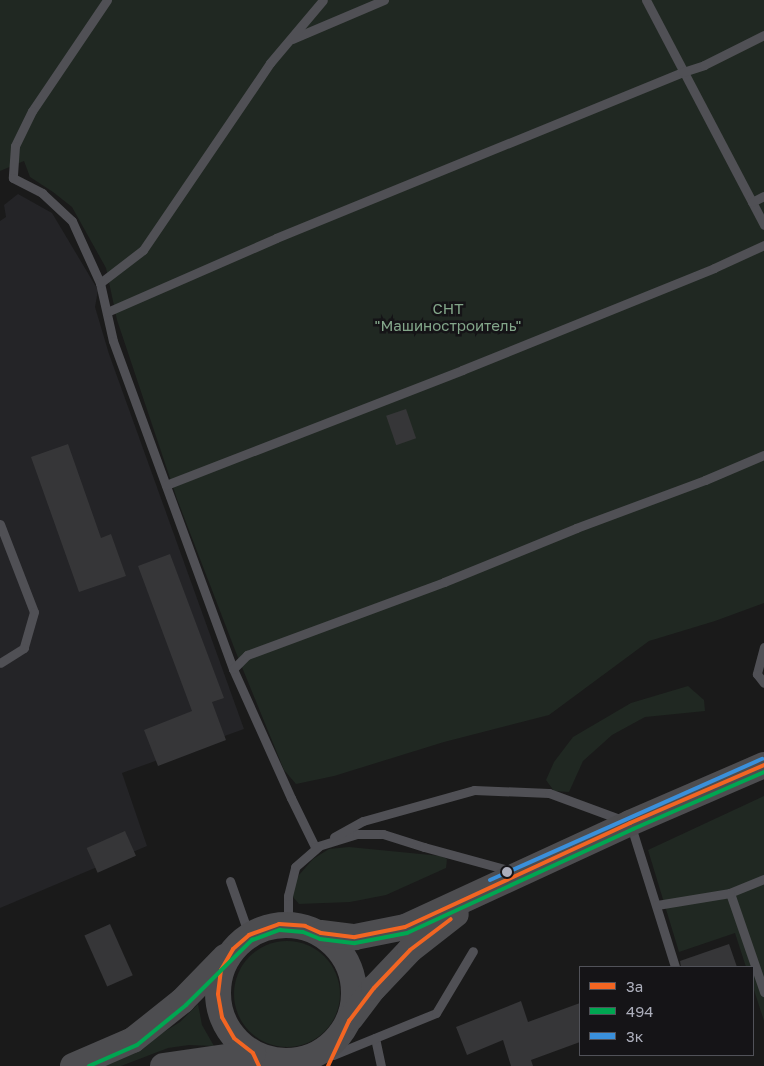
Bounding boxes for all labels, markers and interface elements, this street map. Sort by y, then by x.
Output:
park label: СНТ "Машиностроитель" [375,299,521,334]
unlabelled marker [502,867,512,877]
legend [579,966,754,1056]
text: 3а [626,977,643,995]
text: 494 [626,1002,653,1020]
text: 3к [626,1027,643,1045]

